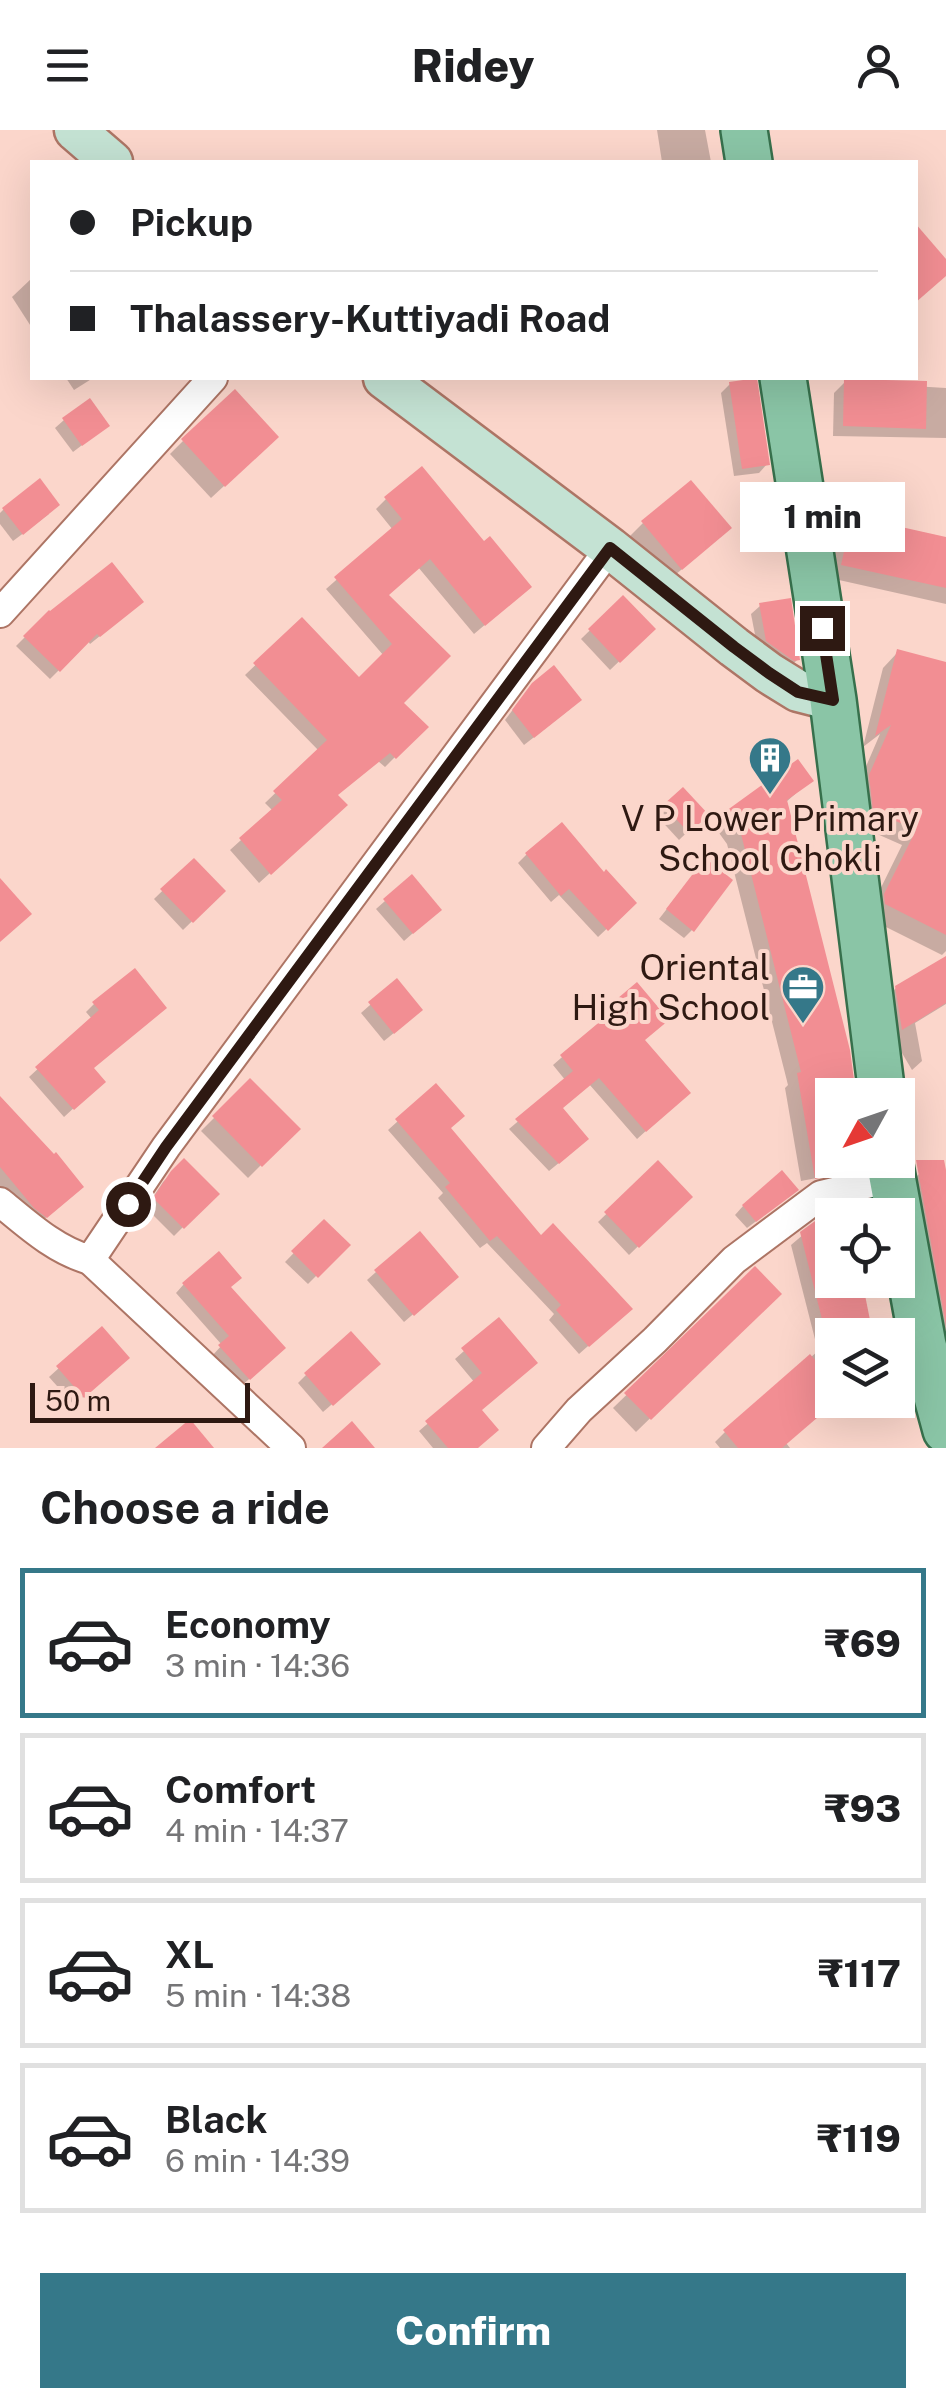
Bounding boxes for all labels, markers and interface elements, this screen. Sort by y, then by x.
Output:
icon: menu [40,38,95,93]
icon: person [851,38,906,93]
text: Ridey [412,39,534,92]
text: Pickup [130,200,253,245]
text: Thalassery-Kuttiyadi Road [130,296,610,341]
callout: 1 min [740,483,904,553]
text: 1 min [783,498,862,535]
route end [800,606,845,651]
building icon: V P Lower Primary School Chokli [747,735,793,796]
place label: V P Lower Primary School Chokli [621,798,919,879]
place label: Oriental High School [572,947,770,1028]
office icon: Oriental High School [780,964,826,1025]
north arrow [815,1078,915,1178]
map controls [815,1078,915,1418]
route start [106,1182,151,1227]
button: locate [815,1198,915,1298]
button: layers [815,1318,915,1418]
scale bar [30,1378,250,1422]
text: 50 m [45,1384,111,1417]
text: Choose a ride [40,1481,330,1534]
icon: car [45,1598,135,1688]
text: Economy [165,1602,331,1647]
text: ₹69 [824,1621,901,1666]
text: 3 min · 14:36 [165,1647,350,1684]
icon: car [45,1763,135,1853]
text: Comfort [165,1767,316,1812]
text: ₹93 [824,1786,901,1831]
text: 4 min · 14:37 [165,1812,349,1849]
icon: car [45,1928,135,2018]
text: XL [165,1932,214,1977]
text: ₹117 [818,1951,901,1996]
text: 5 min · 14:38 [165,1977,351,2014]
icon: car [45,2093,135,2183]
text: Black [165,2097,268,2142]
text: ₹119 [817,2116,901,2161]
text: 6 min · 14:39 [165,2142,350,2179]
button: Confirm [40,2273,906,2388]

